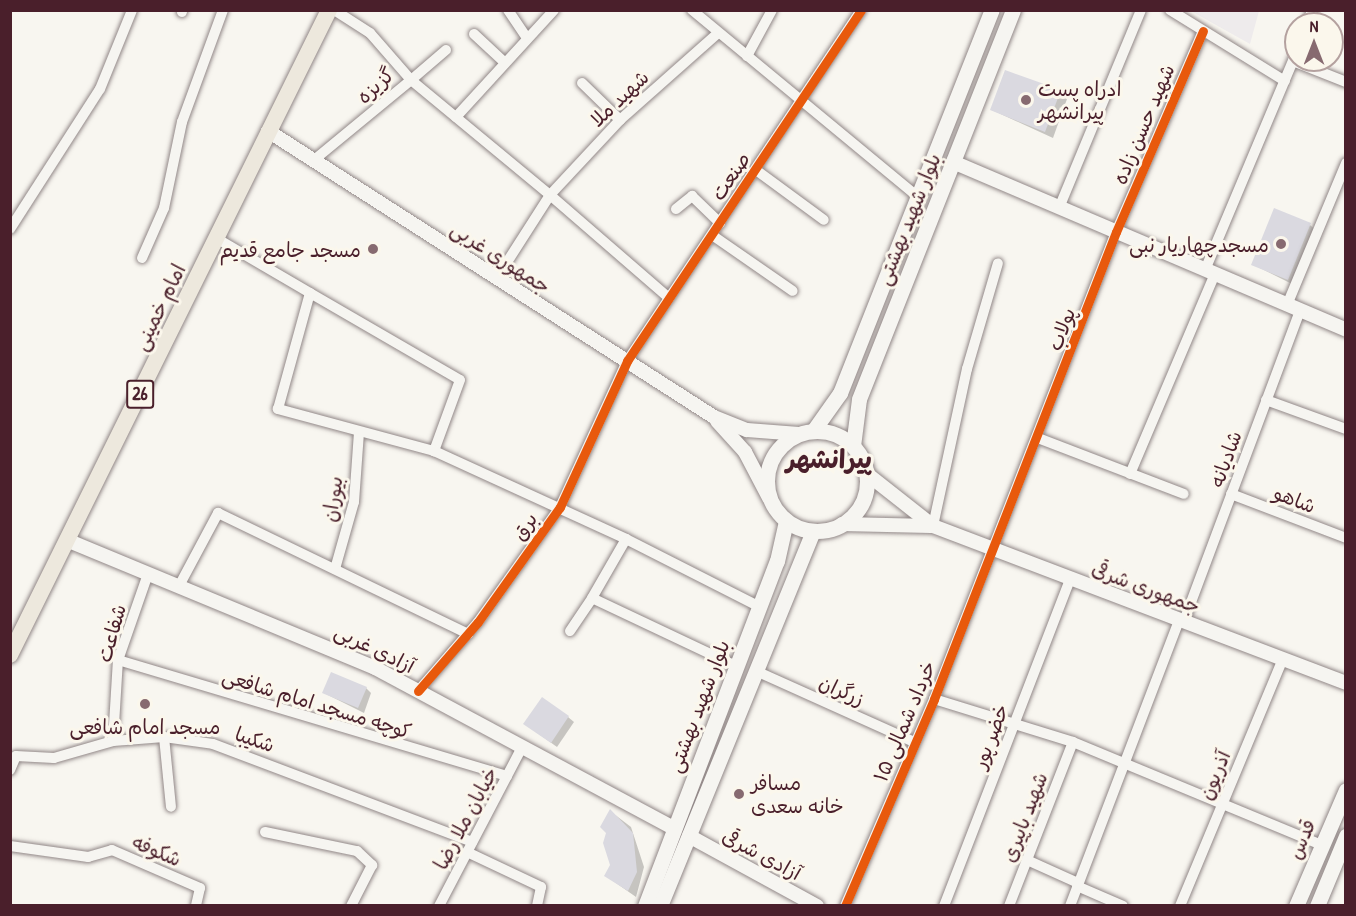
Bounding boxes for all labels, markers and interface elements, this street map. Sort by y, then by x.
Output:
north arrow [1284,12,1344,72]
text: N [1310,15,1318,37]
street label: شهید حسن زاده [1107,60,1179,188]
street label: گزیزه [351,62,399,108]
street label: شهید ملا [585,65,653,131]
place label: ادراه پست پیرانشهر [1038,77,1121,124]
marker: ادراه پست پیرانشهر [1019,93,1033,107]
street label: صنعت [705,147,755,205]
street label: بلوار شهید بهشتی [871,150,945,288]
street label: جمهوری غربی [447,216,555,298]
place label: مسجدچهاریار نبی [1129,232,1269,256]
place label: مسجد جامع قدیم [220,237,361,261]
marker: مسجدچهاریار نبی [1274,237,1288,251]
marker: مسجد جامع قدیم [366,242,380,256]
street label: امام خمینی [128,260,190,354]
street label: پولاب [1042,304,1080,354]
road number: 26 [125,379,155,409]
street label: شادیانه [1204,427,1246,491]
district label: پیرانشهر [786,443,872,475]
street label: بیوران [317,475,347,523]
street label: شاهو [1271,480,1319,518]
street label: برق [506,507,542,545]
street label: جمهوری شرقی [1088,556,1204,618]
street label: شفاعت [91,601,131,665]
street label: آزادی غربی [331,618,419,678]
street label: بلوار شهید بهشتی [662,636,734,776]
street label: ۱۵ خرداد شمالی [868,657,940,785]
street label: کوچه مسجد امام شافعی [220,663,414,743]
street label: زرگران [816,669,868,711]
marker: مسجد امام شافعی [138,697,152,711]
street label: خضر پور [967,701,1013,771]
place label: مسجد امام شافعی [70,714,220,738]
street label: شکیبا [232,721,278,757]
street label: آذریون [1193,747,1235,803]
street label: خیابان ملا رضا [428,763,502,873]
street label: شهید باپیری [996,769,1052,865]
place label: مسافر خانه سعدی [751,771,844,818]
marker: مسافر خانه سعدی [732,787,746,801]
street label: قدس [1282,815,1320,863]
street label: آزادی شرقی [718,823,806,885]
street label: شکوفه [129,829,185,871]

